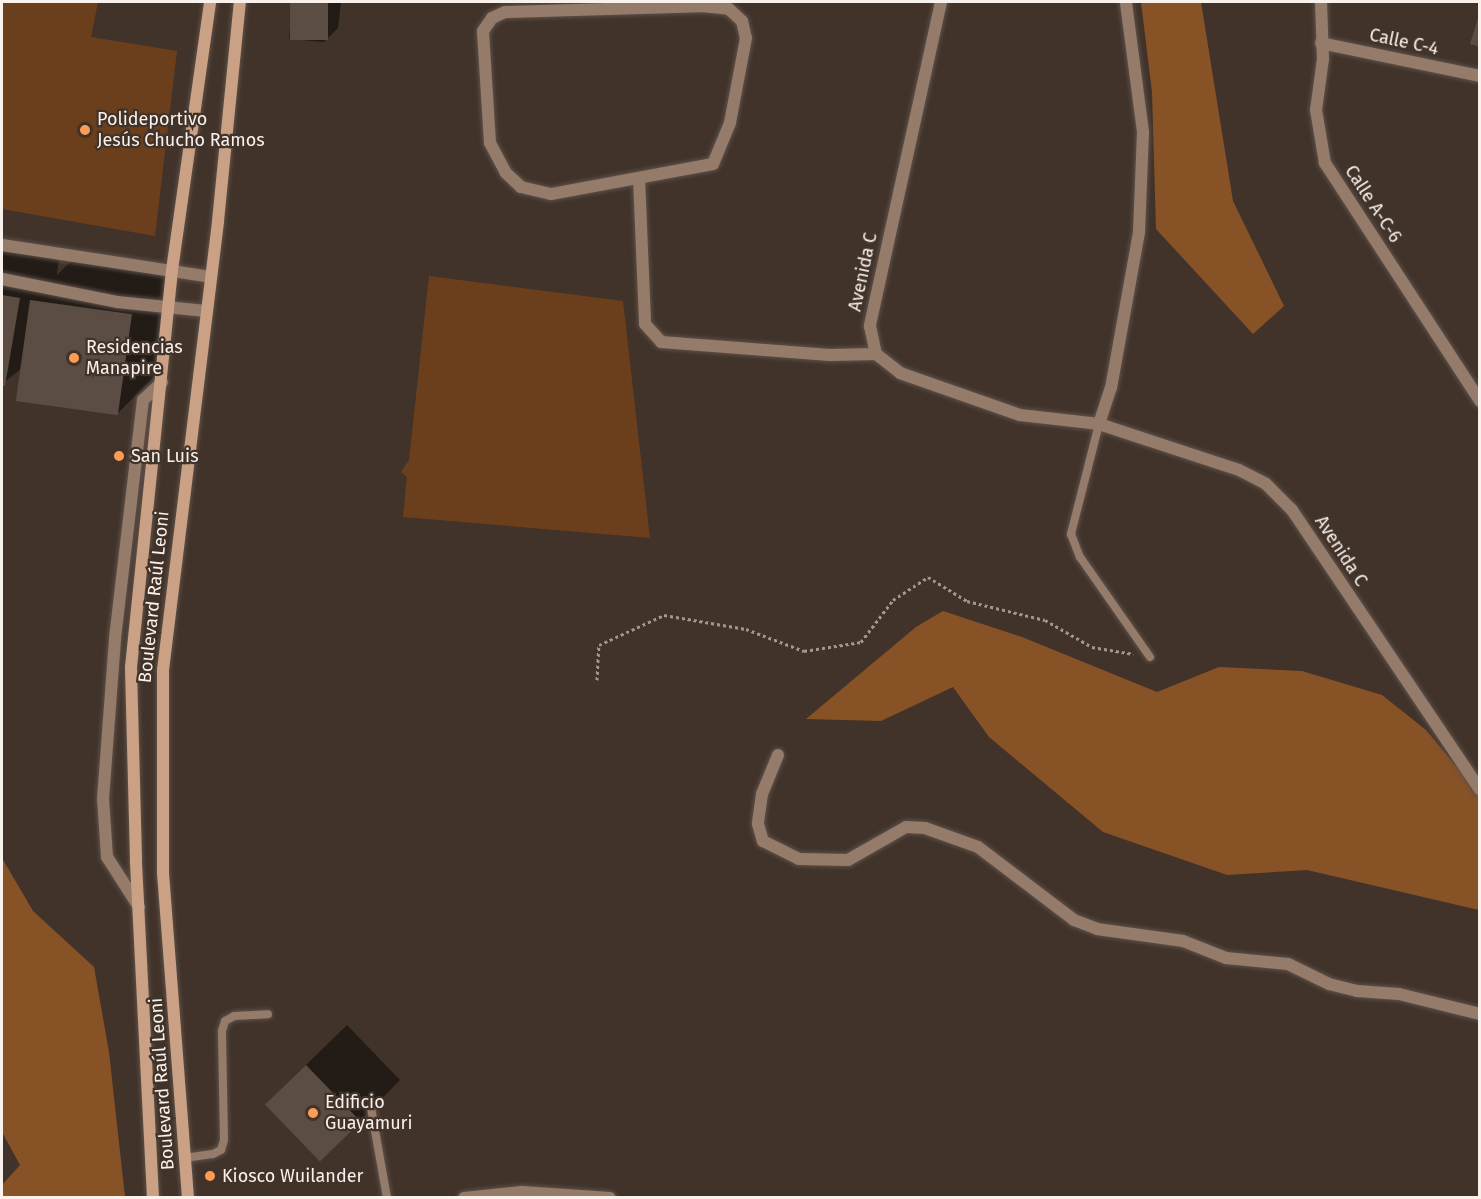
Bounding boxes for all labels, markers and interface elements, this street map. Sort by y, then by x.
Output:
street label: Calle C-4 [1367,24,1441,60]
place label: Polideportivo Jesús Chucho Ramos [97,109,265,152]
marker: Polideportivo Jesús Chucho Ramos [78,123,92,137]
street label: Calle A-C-6 [1340,161,1406,247]
street label: Avenida C [844,231,882,313]
place label: Residencias Manapire [86,337,183,380]
marker: Residencias Manapire [67,351,81,365]
place label: San Luis [131,445,199,467]
marker: San Luis [112,449,126,463]
street label: Boulevard Raúl Leoni [134,510,174,684]
street label: Avenida C [1310,512,1372,590]
street label: Boulevard Raúl Leoni [145,997,179,1171]
place label: Edificio Guayamuri [325,1092,413,1134]
marker: Edificio Guayamuri [306,1106,320,1120]
place label: Kiosco Wuilander [222,1165,363,1187]
marker: Kiosco Wuilander [203,1169,217,1183]

